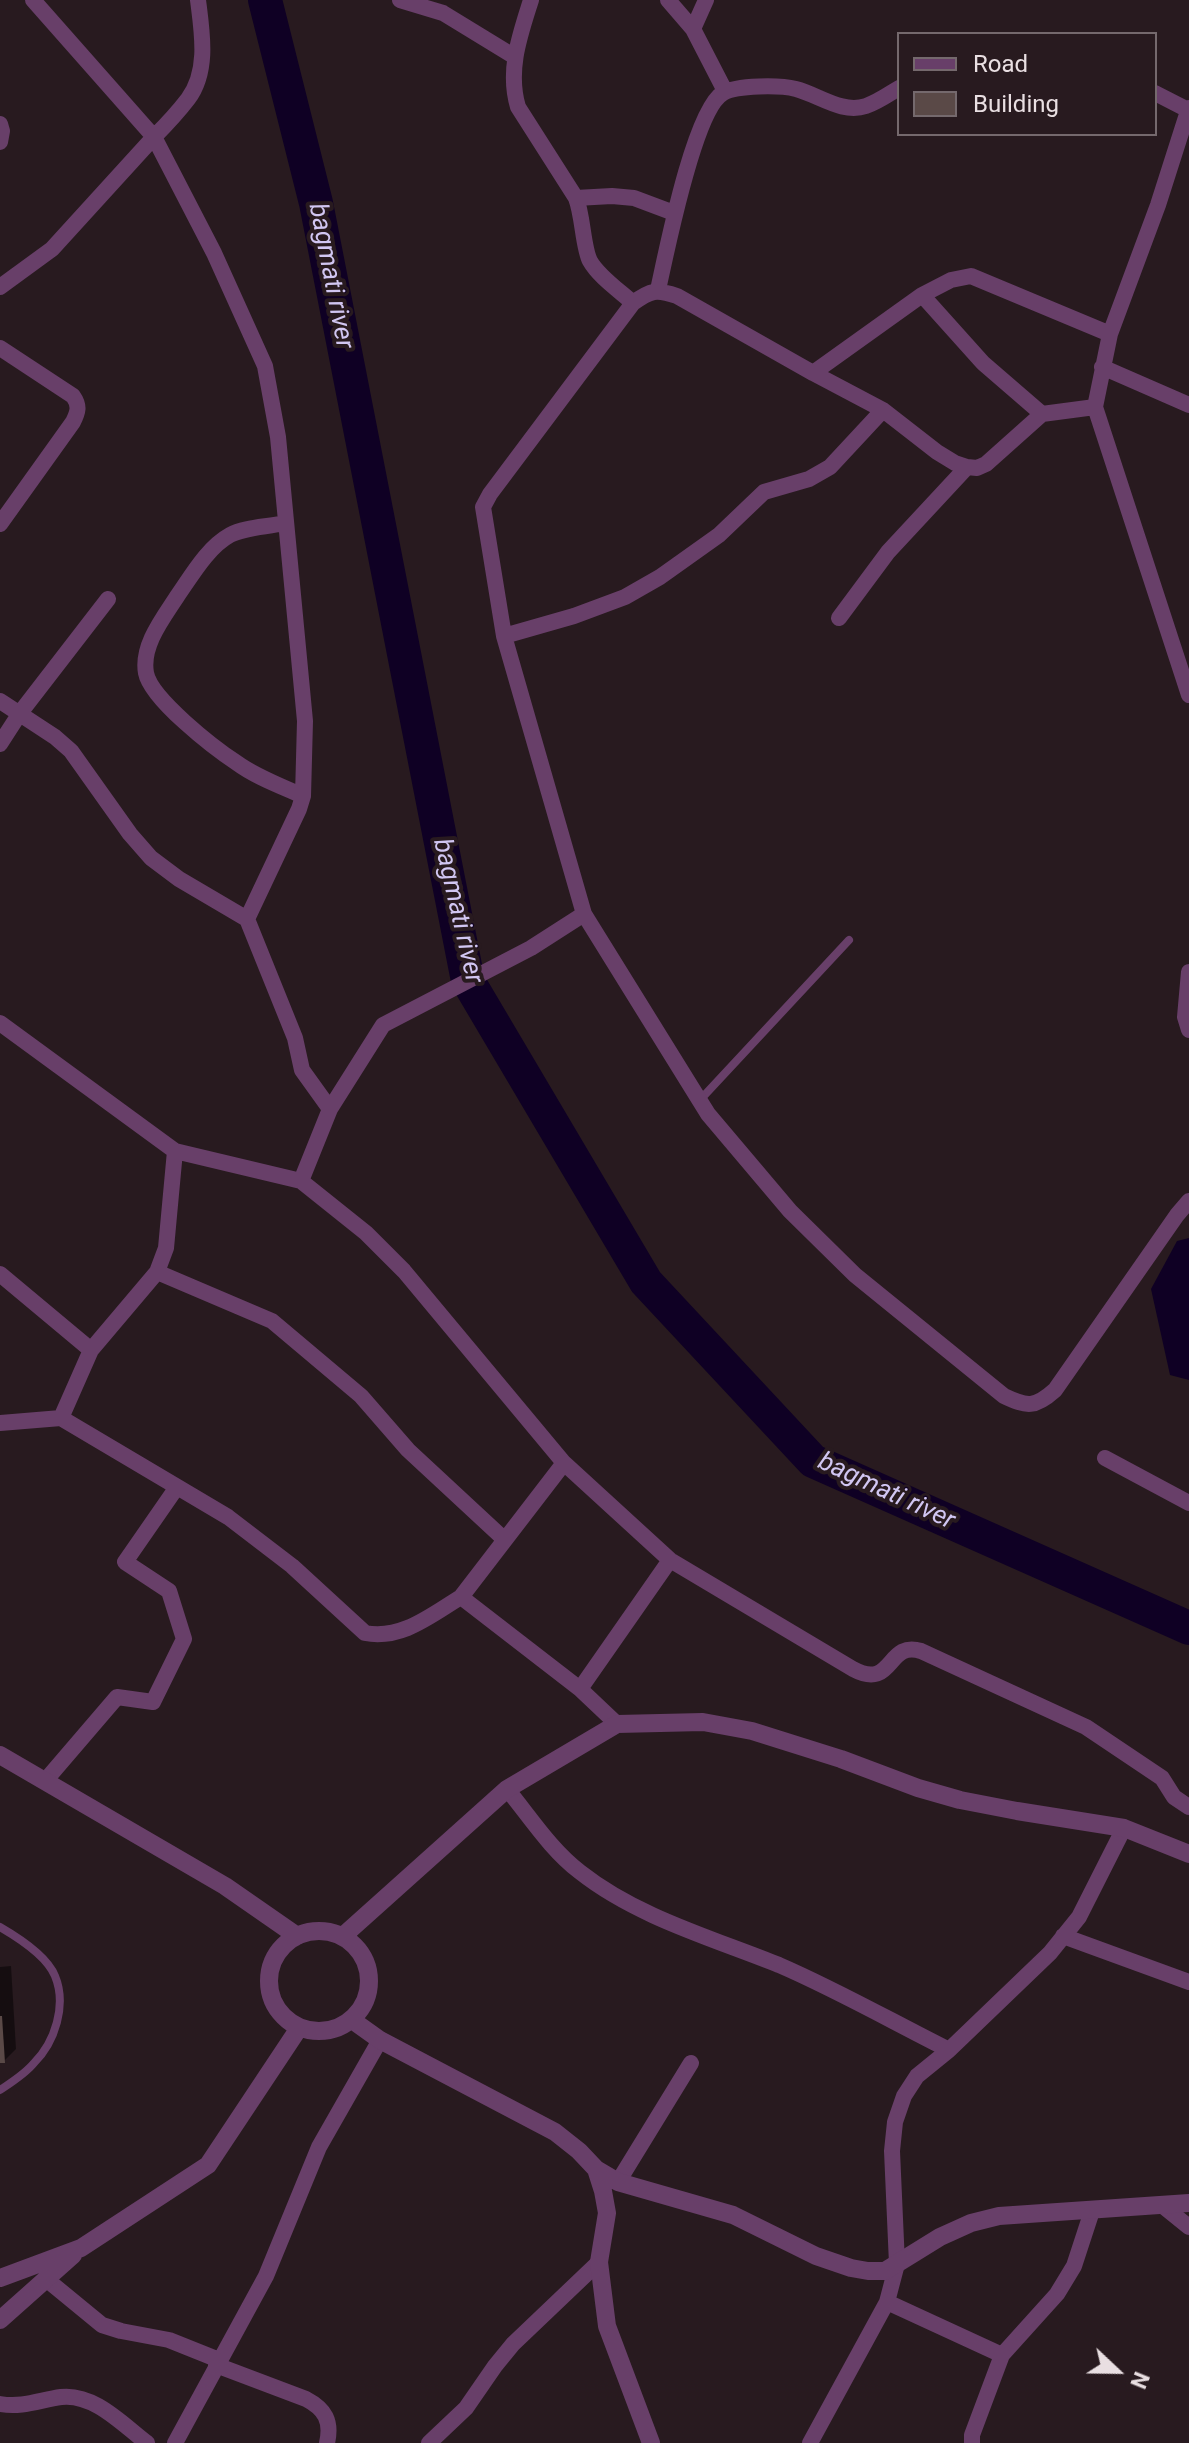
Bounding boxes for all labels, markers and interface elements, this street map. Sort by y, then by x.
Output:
legend [897,32,1157,136]
text: Road [973,50,1028,78]
text: Building [973,90,1059,118]
water label: bagmati river [301,201,359,351]
water label: bagmati river [425,836,489,986]
water label: bagmati river [813,1447,959,1537]
north arrow [1077,2331,1157,2411]
text: N [1125,2368,1154,2392]

